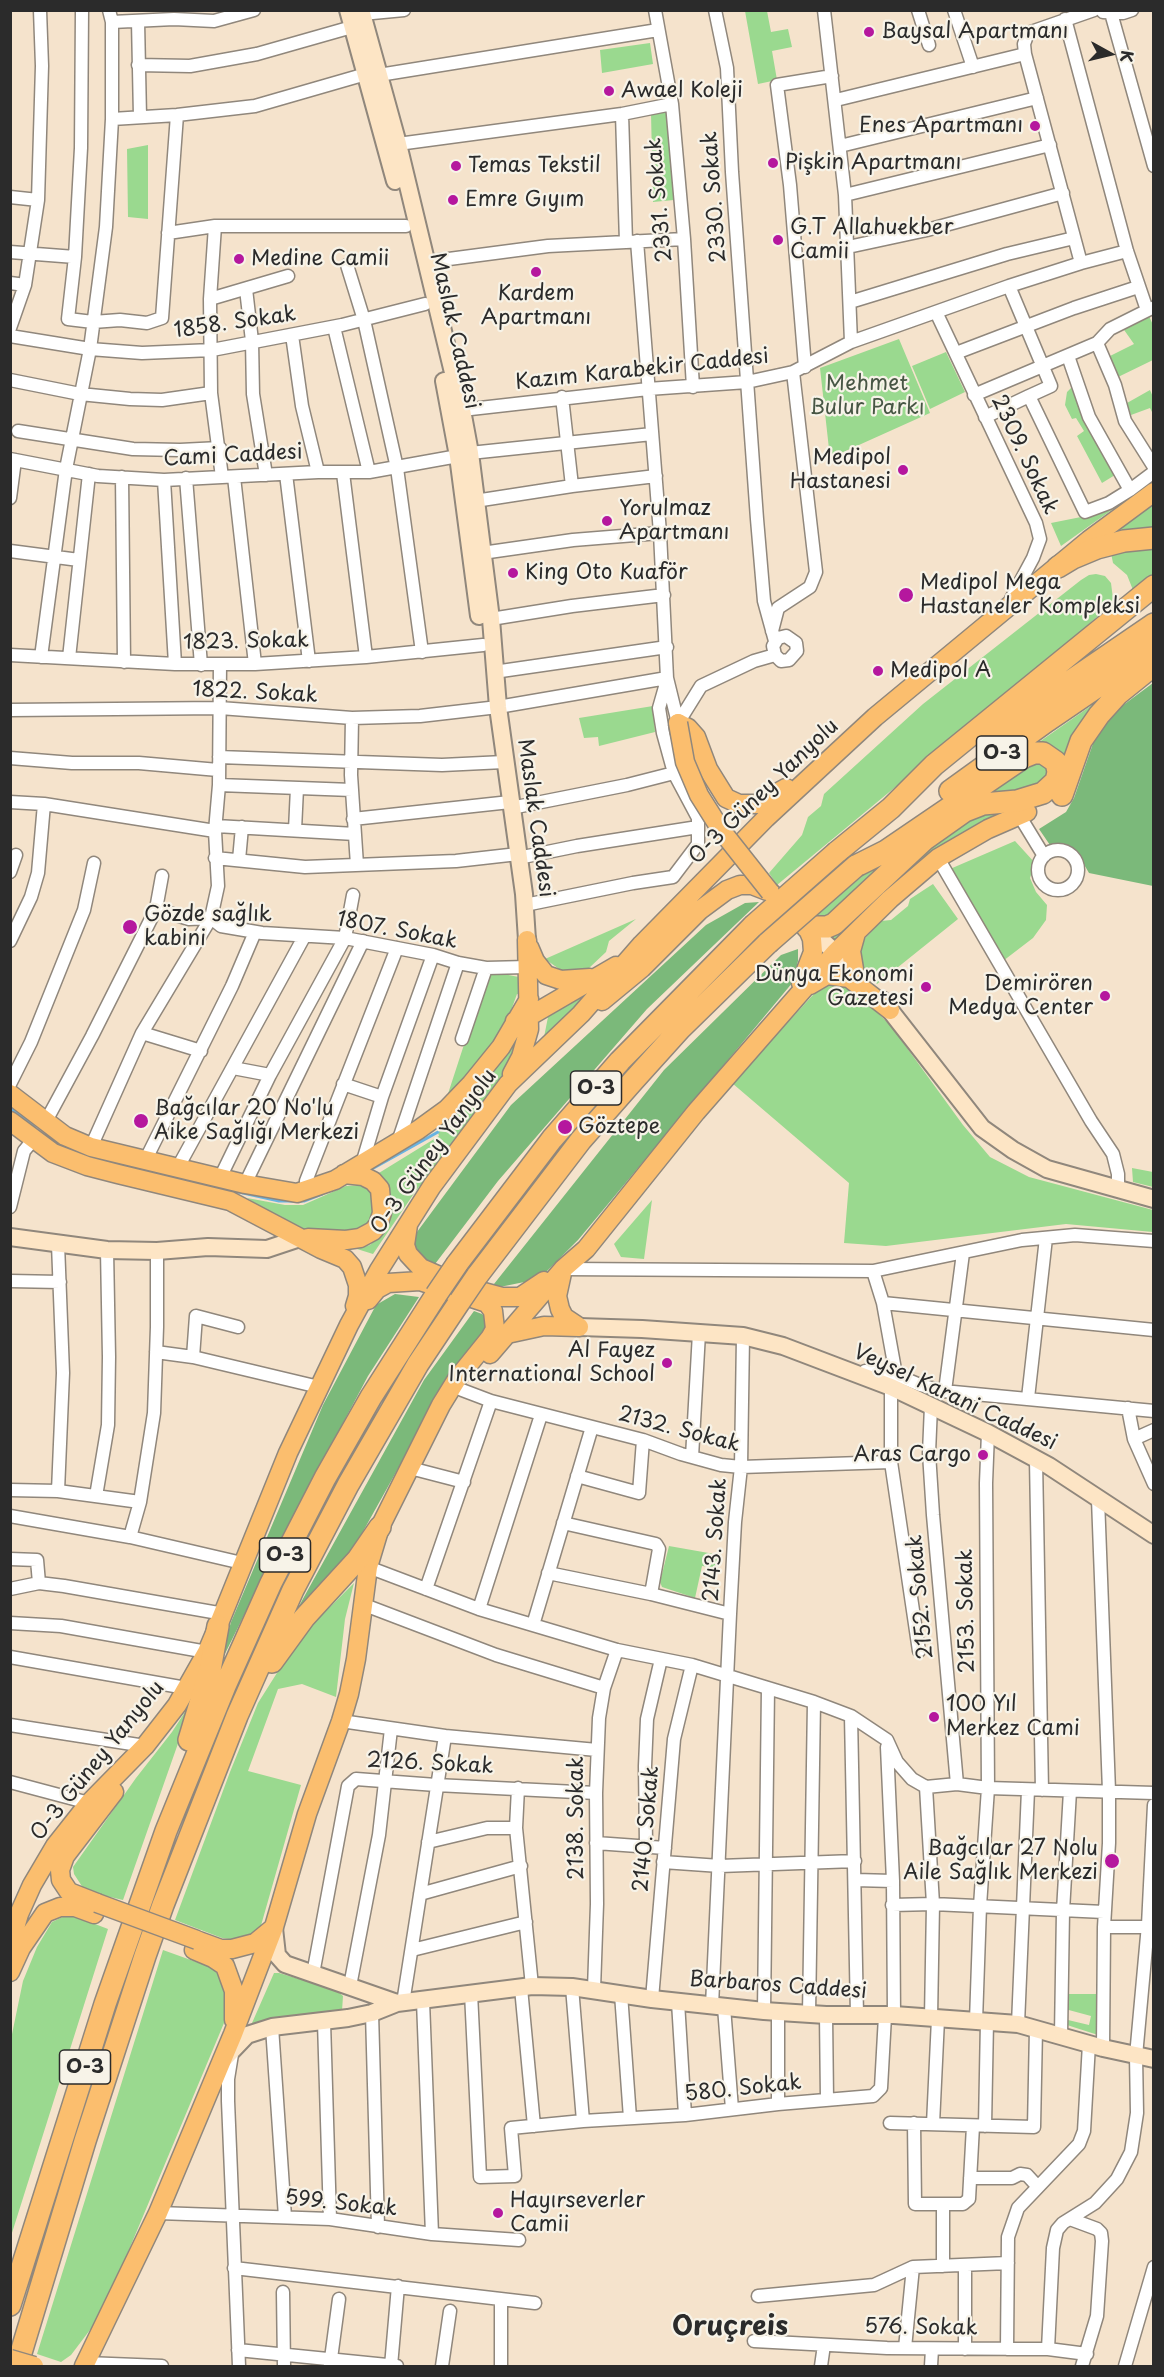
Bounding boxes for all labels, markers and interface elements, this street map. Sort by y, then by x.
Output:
place label: Baysal Apartmanı [881,19,1068,45]
north arrow [1080,24,1140,84]
marker: Baysal Apartmanı [862,25,876,39]
text: K [1115,49,1141,64]
place label: Awael Koleji [621,78,743,104]
marker: Awael Koleji [602,84,616,98]
place label: Enes Apartmanı [859,113,1023,139]
marker: Enes Apartmanı [1028,119,1042,133]
street label: 2330. Sokak [698,131,732,263]
street label: 2331. Sokak [642,137,678,263]
place label: Pişkin Apartmanı [785,150,961,176]
place label: Temas Tekstil [468,153,601,179]
marker: Pişkin Apartmanı [766,156,780,170]
marker: Temas Tekstil [449,159,463,173]
place label: Emre Gıyım [465,187,584,213]
marker: Emre Gıyım [446,193,460,207]
place label: G.T Allahuekber Camii [790,215,953,265]
marker: G.T Allahuekber Camii [771,233,785,247]
place label: Medine Camii [251,246,389,272]
street label: Maslak Caddesi [424,250,484,412]
marker: Medine Camii [232,252,246,266]
marker: Kardem Apartmanı [529,265,543,279]
place label: Kardem Apartmanı [481,281,591,331]
street label: 1858. Sokak [172,302,298,344]
street label: Kazım Karabekir Caddesi [514,344,770,396]
park label: Mehmet Bulur Parkı [810,371,924,421]
street label: 2309. Sokak [985,391,1063,519]
street label: Cami Caddesi [163,440,303,472]
place label: Medipol Hastanesi [790,445,891,495]
marker: Medipol Hastanesi [896,463,910,477]
place label: Yorulmaz Apartmanı [619,496,729,546]
marker: Yorulmaz Apartmanı [600,514,614,528]
place label: King Oto Kuaför [525,560,688,586]
marker: King Oto Kuaför [506,566,520,580]
place label: Medipol Mega Hastaneler Kompleksi [920,570,1140,620]
marker: Medipol Mega Hastaneler Kompleksi [897,586,915,604]
street label: 1823. Sokak [183,628,309,656]
place label: Medipol A [890,658,991,684]
marker: Medipol A [871,664,885,678]
street label: 1822. Sokak [192,677,318,709]
street label: O-3 Güney Yanyolu [684,714,844,870]
road number: O-3 [976,736,1028,770]
street label: Maslak Caddesi [511,737,559,899]
place label: Gözde sağlık kabini [144,902,272,952]
street label: 1807. Sokak [335,907,459,955]
marker: Gözde sağlık kabini [121,918,139,936]
place label: Dünya Ekonomi Gazetesi [755,962,914,1012]
place label: Demirören Medya Center [948,971,1093,1021]
marker: Dünya Ekonomi Gazetesi [919,980,933,994]
marker: Demirören Medya Center [1098,989,1112,1003]
street label: O-3 Güney Yanyolu [366,1064,502,1240]
road number: O-3 [570,1071,622,1105]
place label: Bağcılar 20 No'lu Aike Sağlığı Merkezi [154,1096,359,1146]
marker: Bağcılar 20 No'lu Aike Sağlığı Merkezi [132,1112,150,1130]
place label: Göztepe [578,1114,660,1140]
marker: Göztepe [556,1118,574,1136]
place label: Al Fayez International School [449,1338,655,1388]
street label: Veysel Karani Caddesi [849,1340,1061,1456]
marker: Al Fayez International School [660,1356,674,1370]
street label: 2132. Sokak [615,1402,743,1458]
place label: Aras Cargo [853,1442,971,1468]
marker: Aras Cargo [976,1448,990,1462]
street label: 2143. Sokak [699,1477,733,1603]
street label: 2152. Sokak [903,1534,939,1660]
road number: O-3 [260,1538,310,1572]
street label: 2153. Sokak [953,1548,981,1674]
street label: O-3 Güney Yanyolu [26,1676,170,1846]
place label: 100 Yıl Merkez Cami [946,1692,1080,1742]
marker: 100 Yıl Merkez Cami [927,1710,941,1724]
street label: 2126. Sokak [366,1748,494,1780]
street label: 2138. Sokak [564,1756,590,1880]
street label: 2140. Sokak [629,1765,665,1893]
place label: Bağcılar 27 Nolu Aile Sağlık Merkezi [903,1836,1098,1886]
marker: Bağcılar 27 Nolu Aile Sağlık Merkezi [1103,1852,1121,1870]
street label: Barbaros Caddesi [688,1967,868,2005]
road number: O-3 [60,2050,110,2084]
street label: 580. Sokak [683,2070,803,2108]
street label: 599. Sokak [284,2186,398,2222]
place label: Hayırseverler Camii [510,2188,645,2238]
marker: Hayırseverler Camii [491,2206,505,2220]
district label: Oruçreis [672,2312,788,2344]
street label: 576. Sokak [864,2314,978,2342]

